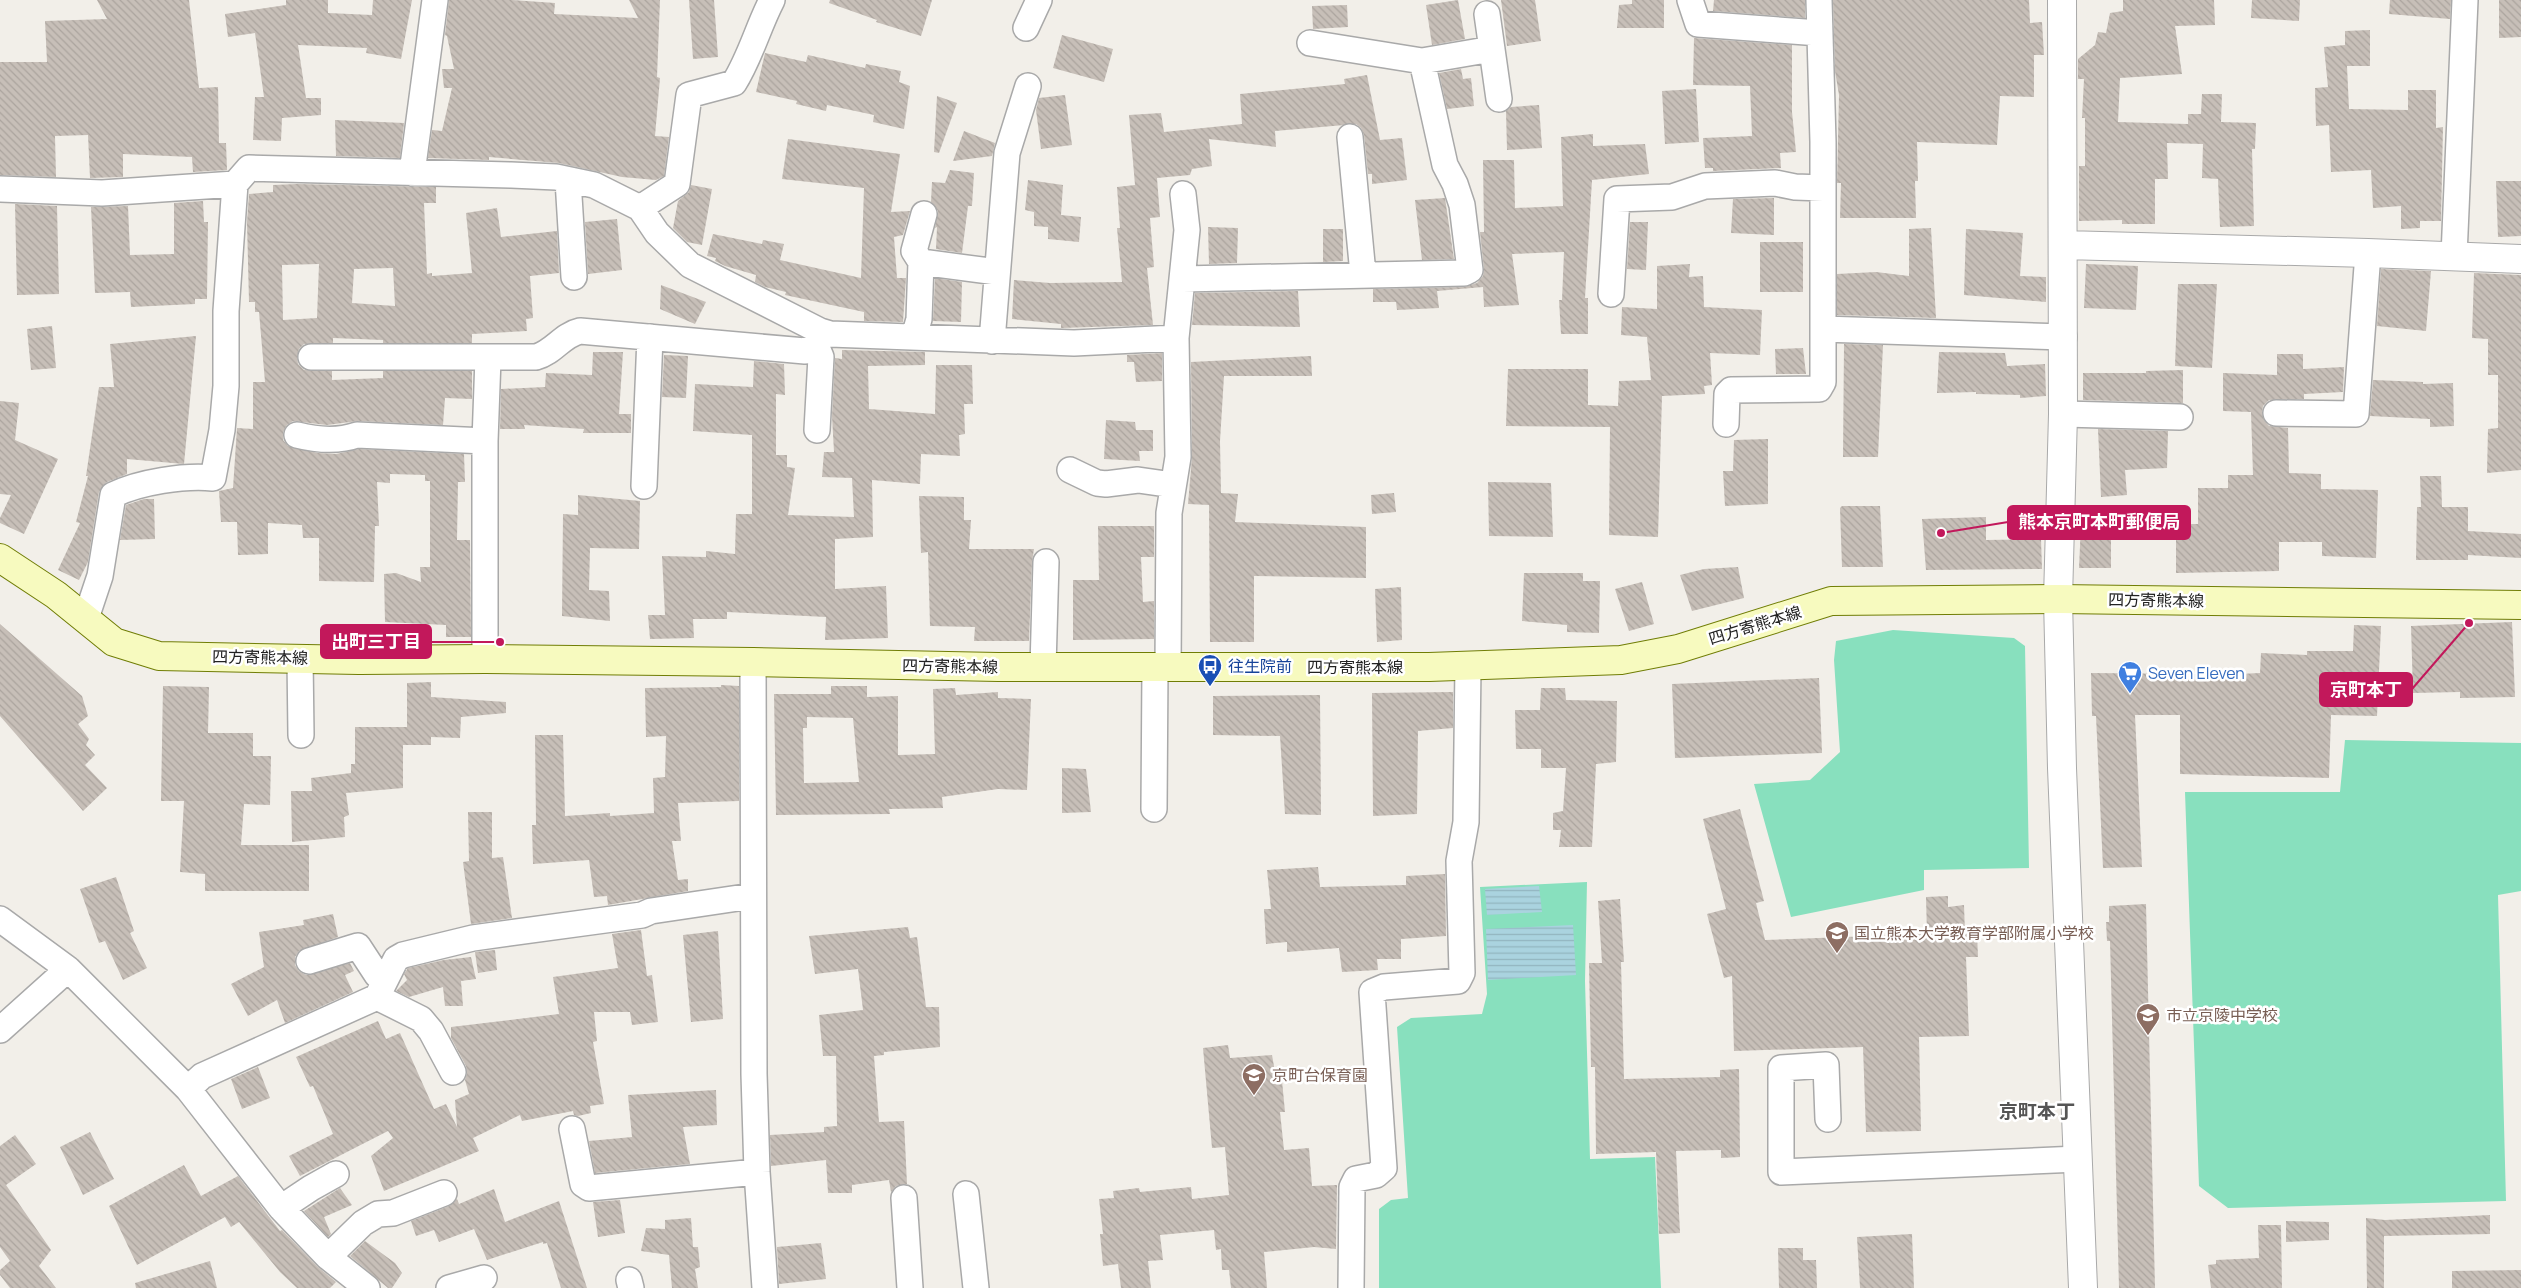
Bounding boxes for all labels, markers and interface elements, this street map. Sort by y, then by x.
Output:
callout: 熊本京町本町郵便局 [2008,506,2190,539]
text: 熊本京町本町郵便局 [2018,509,2180,533]
street label: 四方寄熊本線 [2108,588,2204,612]
street label: 四方寄熊本線 [1706,600,1804,650]
callout: 出町三丁目 [321,625,431,658]
text: 出町三丁目 [331,629,421,653]
street label: 四方寄熊本線 [212,645,308,669]
bus stop icon: 往生院前 [1197,653,1223,687]
street label: 四方寄熊本線 [902,654,998,678]
place label: 往生院前 [1228,655,1292,677]
street label: 四方寄熊本線 [1307,656,1403,678]
supermarket icon: Seven Eleven [2117,660,2143,694]
place label: Seven Eleven [2148,662,2245,684]
callout: 京町本丁 [2320,673,2412,706]
text: 京町本丁 [2330,677,2402,701]
school or university icon: 国立熊本大学教育学部附属小学校 [1824,920,1850,954]
place label: 国立熊本大学教育学部附属小学校 [1854,922,2094,944]
school or university icon: 市立京陵中学校 [2135,1002,2161,1036]
place label: 市立京陵中学校 [2166,1004,2278,1026]
school or university icon: 京町台保育園 [1241,1062,1267,1096]
place label: 京町台保育園 [1272,1064,1368,1086]
district label: 京町本丁 [1999,1098,2075,1124]

